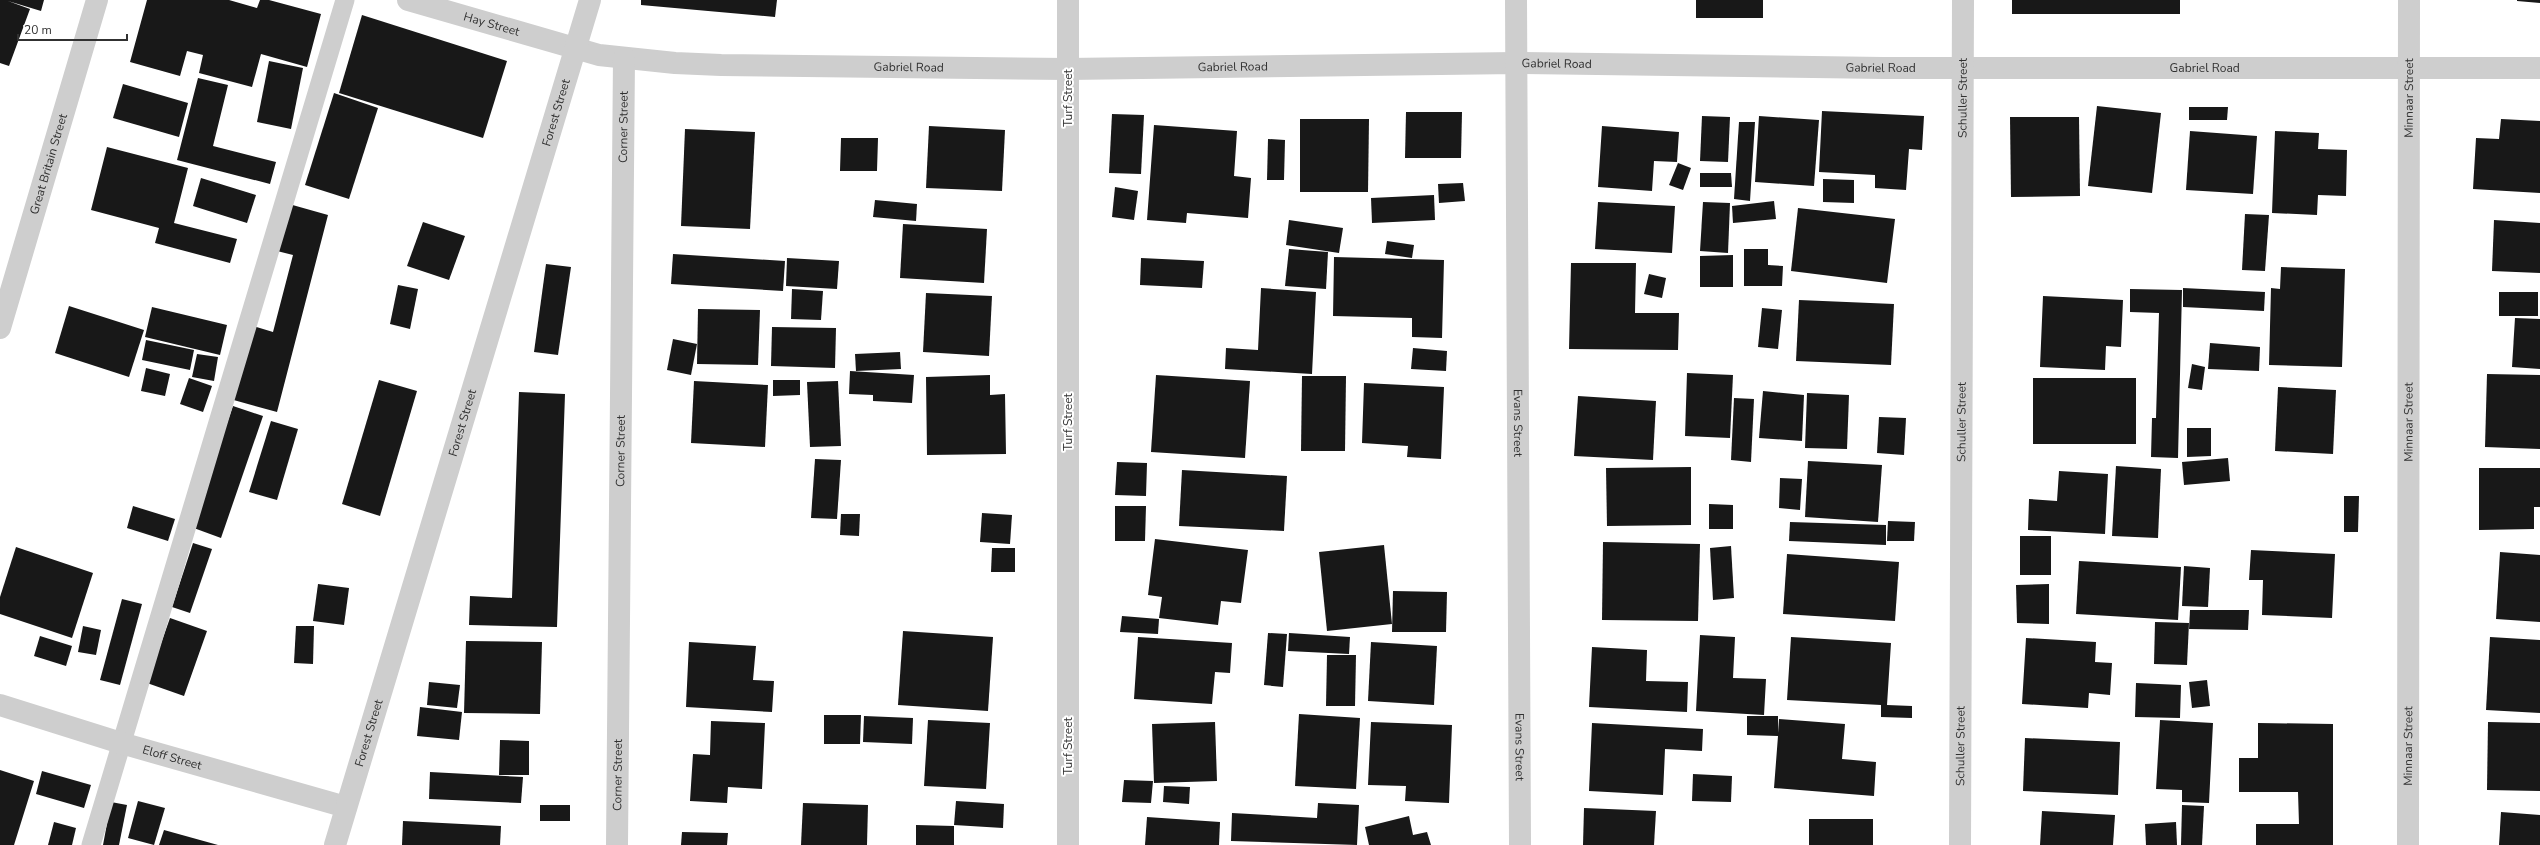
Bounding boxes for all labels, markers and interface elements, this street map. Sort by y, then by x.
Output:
street label: Hay Street [462,8,522,40]
scale bar [18,16,127,42]
text: 20 m [24,22,52,38]
street label: Gabriel Road [1522,55,1592,72]
street label: Schuller Street [1955,57,1971,138]
street label: Minnaar Street [2401,57,2417,138]
street label: Gabriel Road [1198,58,1268,75]
street label: Gabriel Road [874,59,944,76]
street label: Gabriel Road [1845,59,1916,76]
street label: Gabriel Road [2170,60,2240,76]
street label: Turf Street [1060,68,1076,127]
street label: Forest Street [538,76,574,148]
street label: Corner Street [615,90,632,163]
street label: Great Britain Street [26,111,71,216]
street label: Schuller Street [1953,381,1970,462]
street label: Minnaar Street [2400,381,2417,462]
street label: Forest Street [445,386,480,458]
street label: Evans Street [1510,389,1526,458]
street label: Turf Street [1060,392,1076,451]
street label: Corner Street [612,414,629,487]
street label: Forest Street [351,697,387,769]
street label: Schuller Street [1952,705,1968,786]
street label: Minnaar Street [2400,705,2416,786]
street label: Evans Street [1511,713,1528,782]
street label: Turf Street [1060,716,1076,775]
street label: Corner Street [609,738,626,811]
street label: Eloff Street [141,742,204,774]

